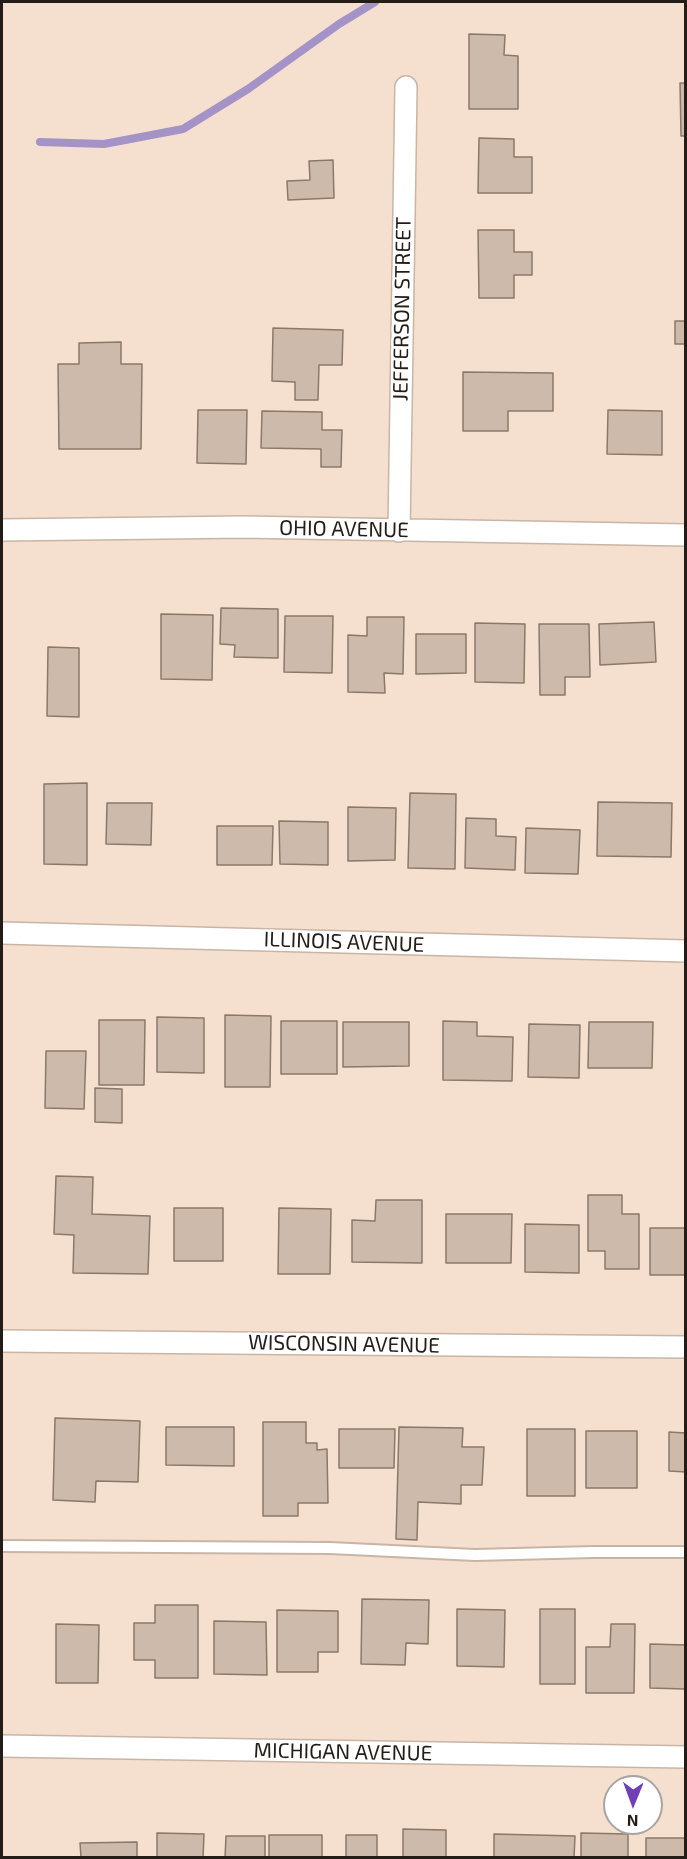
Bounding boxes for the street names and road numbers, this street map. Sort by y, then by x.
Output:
street label: JEFFERSON STREET [388,217,416,401]
street label: OHIO AVENUE [279,515,409,543]
street label: ILLINOIS AVENUE [263,927,425,957]
street label: WISCONSIN AVENUE [248,1330,440,1358]
street label: MICHIGAN AVENUE [253,1738,433,1766]

